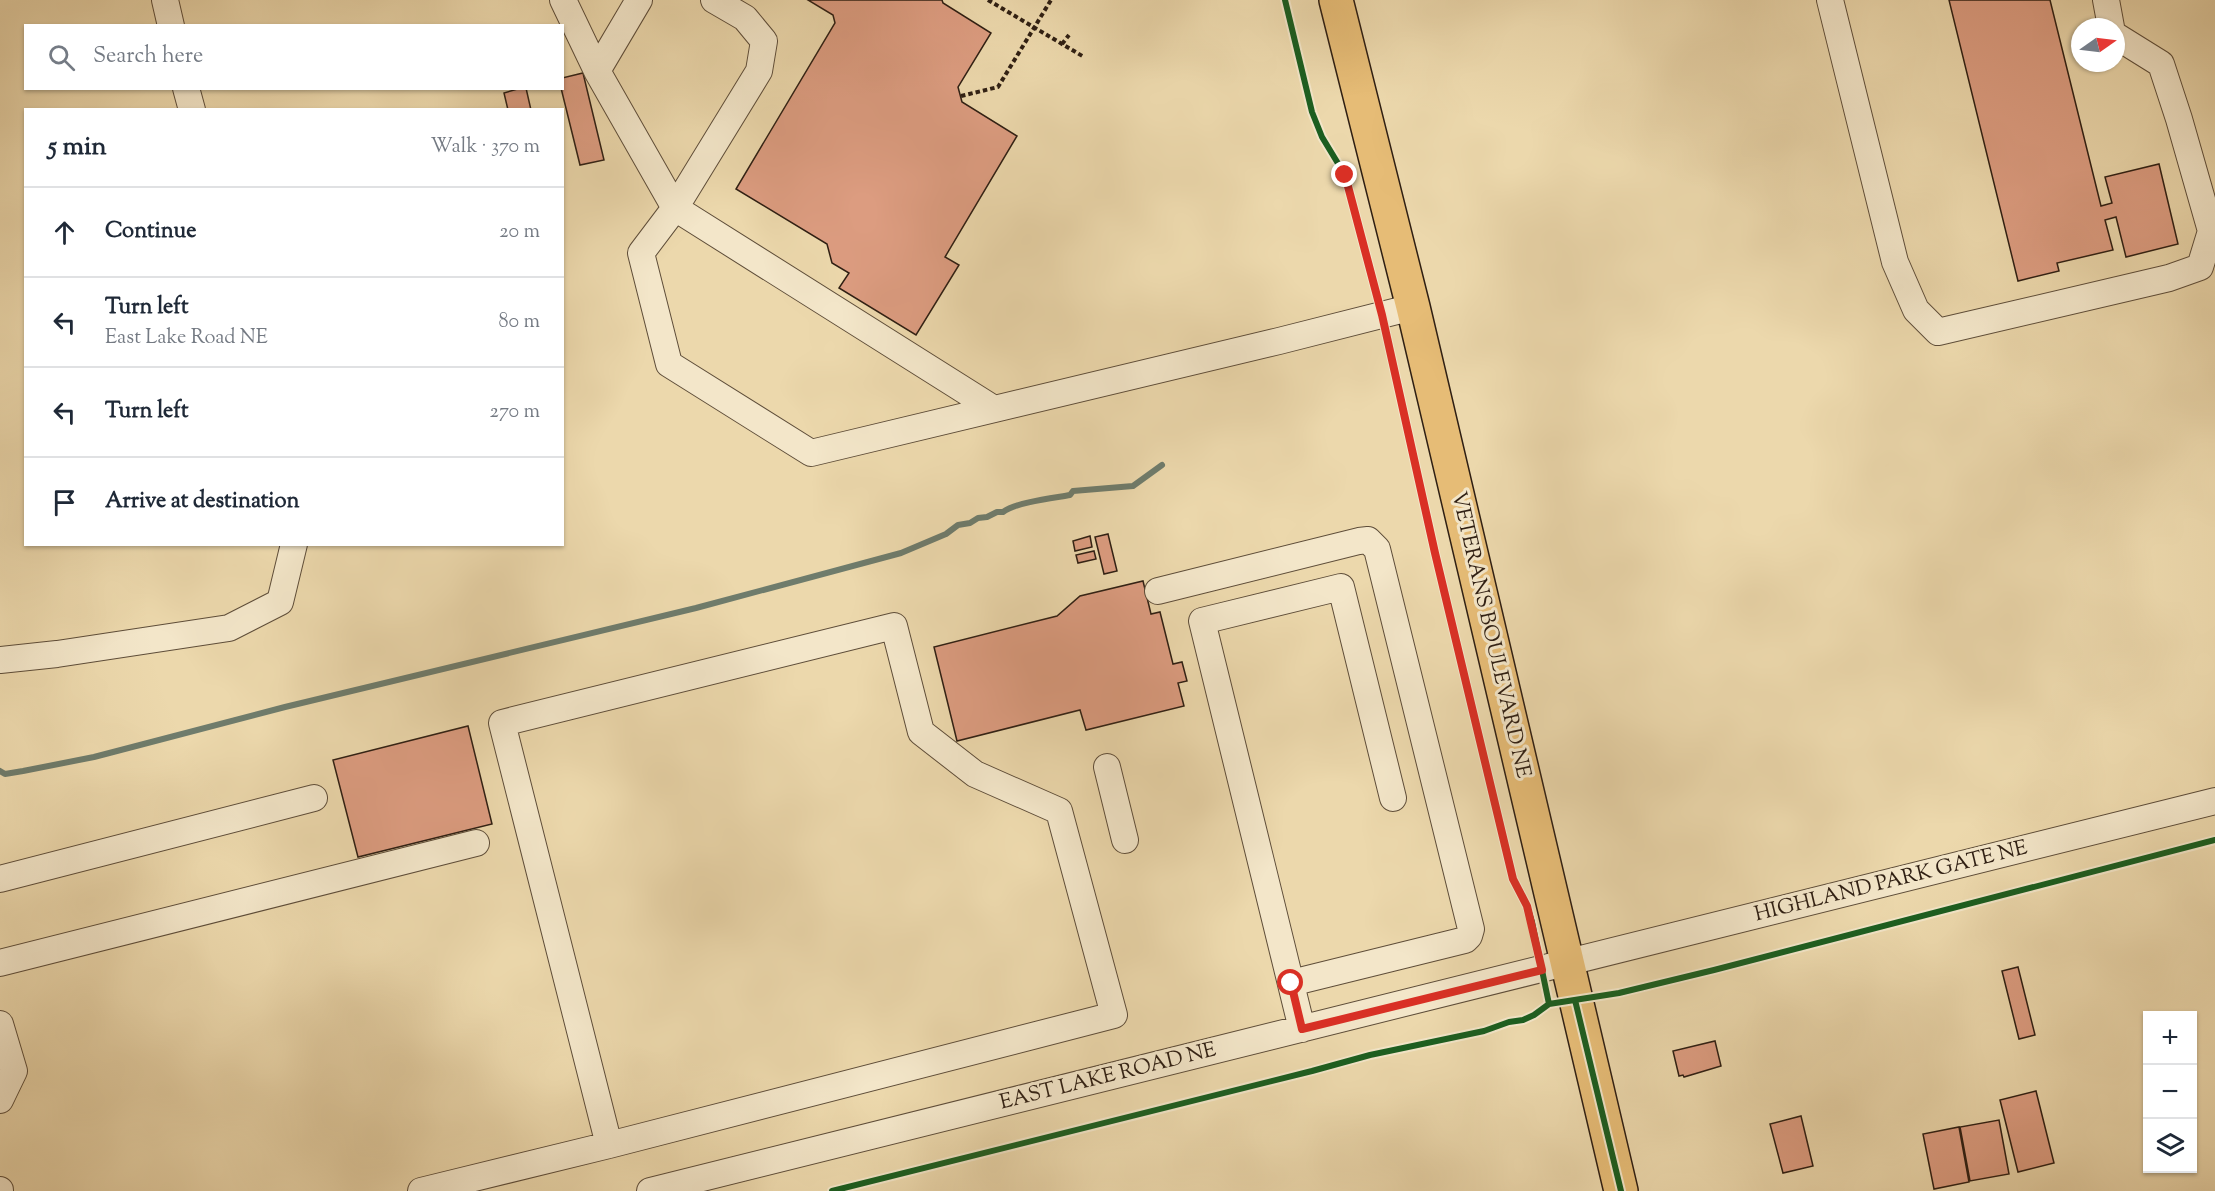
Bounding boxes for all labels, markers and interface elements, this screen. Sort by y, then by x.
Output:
north arrow [2071,18,2125,72]
search box [24,24,564,90]
icon: search [45,41,78,74]
text: Search here [93,41,203,73]
text: 5 min [48,129,107,166]
text: Walk · 370 m [430,133,540,162]
route end [1331,161,1357,187]
icon: ahead [48,216,81,249]
text: Continue [105,216,196,248]
text: 20 m [499,218,540,247]
text: Turn left [105,292,188,324]
icon: left [48,306,81,339]
text: 80 m [499,308,540,337]
text: East Lake Road NE [105,324,268,353]
icon: left [48,396,81,429]
text: Turn left [105,396,188,428]
text: 270 m [490,398,540,427]
icon: arrive [48,486,81,519]
text: Arrive at destination [105,486,300,518]
street label: VETERANS BOULEVARD NE [1442,489,1538,782]
street label: HIGHLAND PARK GATE NE [1751,833,2031,930]
route start [1277,969,1303,995]
map controls [2143,1011,2197,1173]
button: + [2143,1011,2197,1065]
street label: EAST LAKE ROAD NE [997,1035,1220,1118]
button: − [2143,1065,2197,1119]
button: layers [2143,1119,2197,1173]

